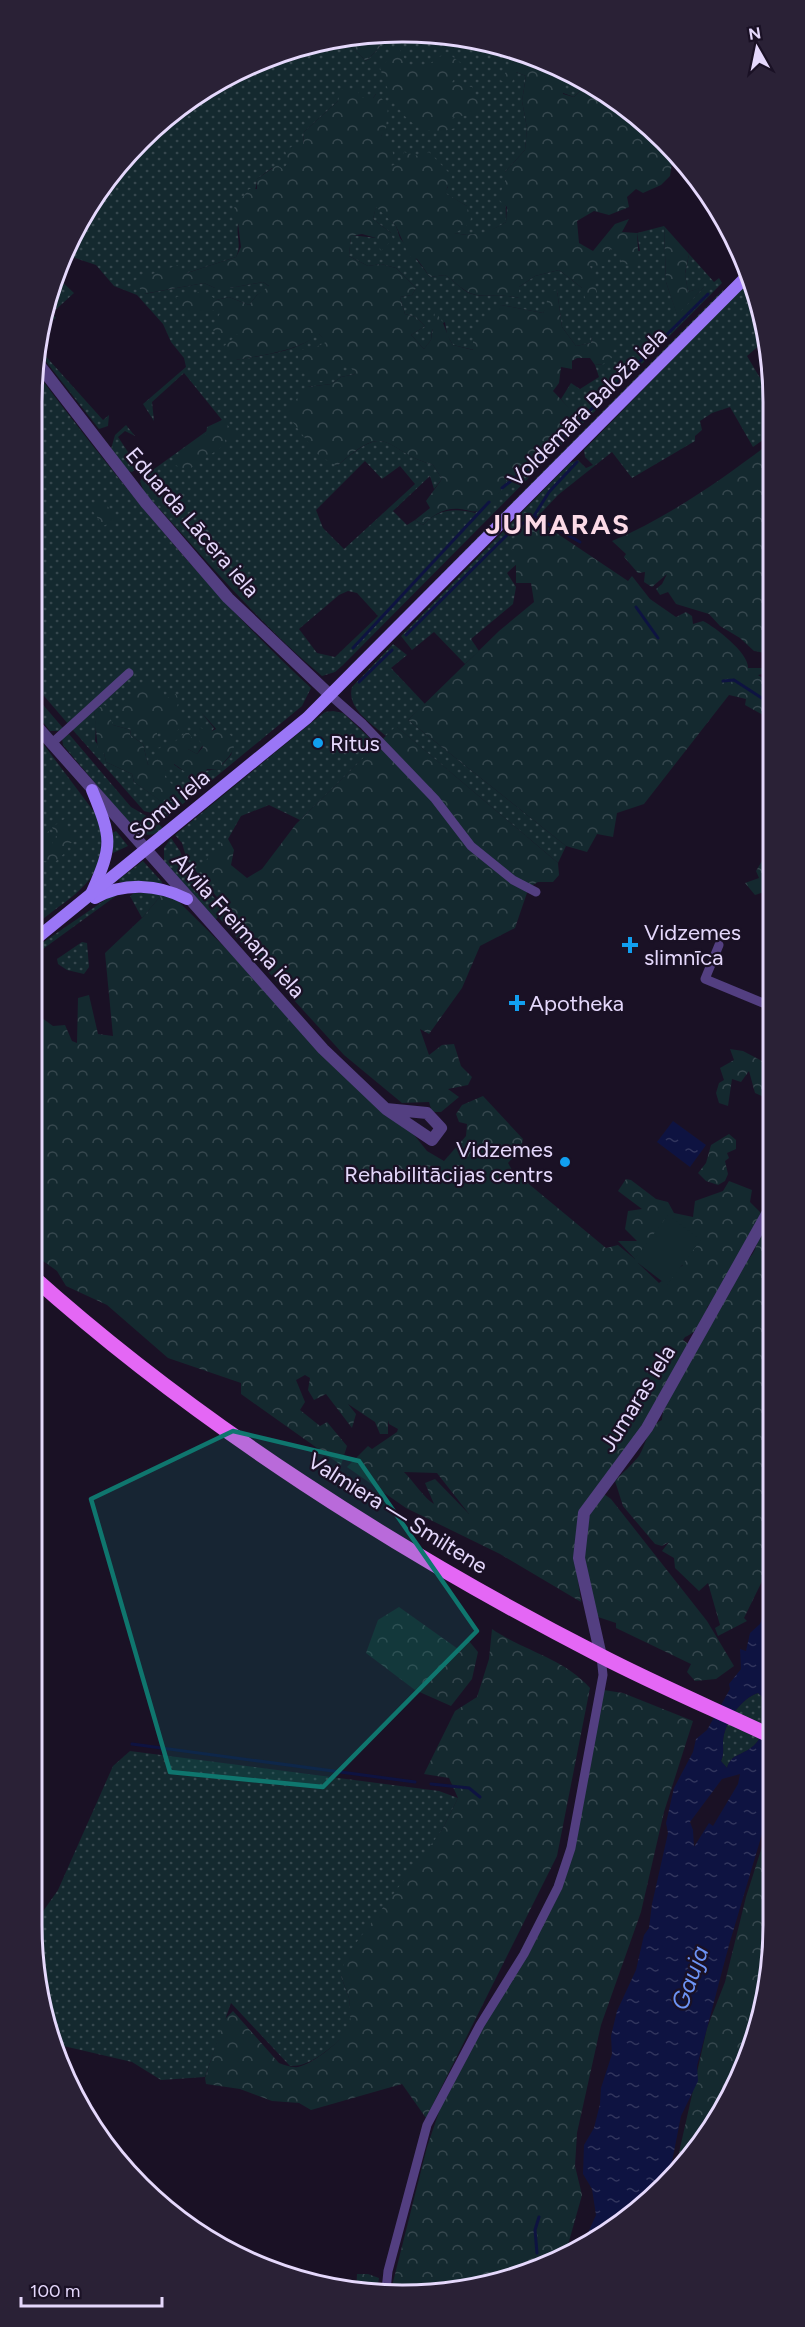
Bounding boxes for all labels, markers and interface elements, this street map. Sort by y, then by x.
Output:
north arrow [727,18,787,78]
text: N [747,23,762,44]
street label: Voldemāra Baloža iela [502,322,672,492]
street label: Eduarda Lācera iela [120,442,265,603]
district label: JUMARAS [486,507,630,541]
place label: Ritus [330,730,380,757]
marker: Ritus [311,736,325,750]
street label: Somu iela [124,764,215,845]
street label: Alvila Freimaņa iela [166,847,311,1004]
place label: Vidzemes slimnīca [644,919,741,971]
marker: Vidzemes slimnīca [621,936,639,954]
place label: Apotheka [529,990,624,1017]
marker: Apotheka [510,996,524,1010]
place label: Vidzemes Rehabilitācijas centrs [344,1136,553,1188]
marker: Vidzemes Rehabilitācijas centrs [558,1155,572,1169]
street label: Jumaras iela [594,1340,681,1457]
street label: Valmiera — Smiltene [303,1447,493,1580]
water label: Gauja [665,1942,714,2014]
scale bar [21,2270,162,2308]
text: 100 m [30,2280,80,2302]

